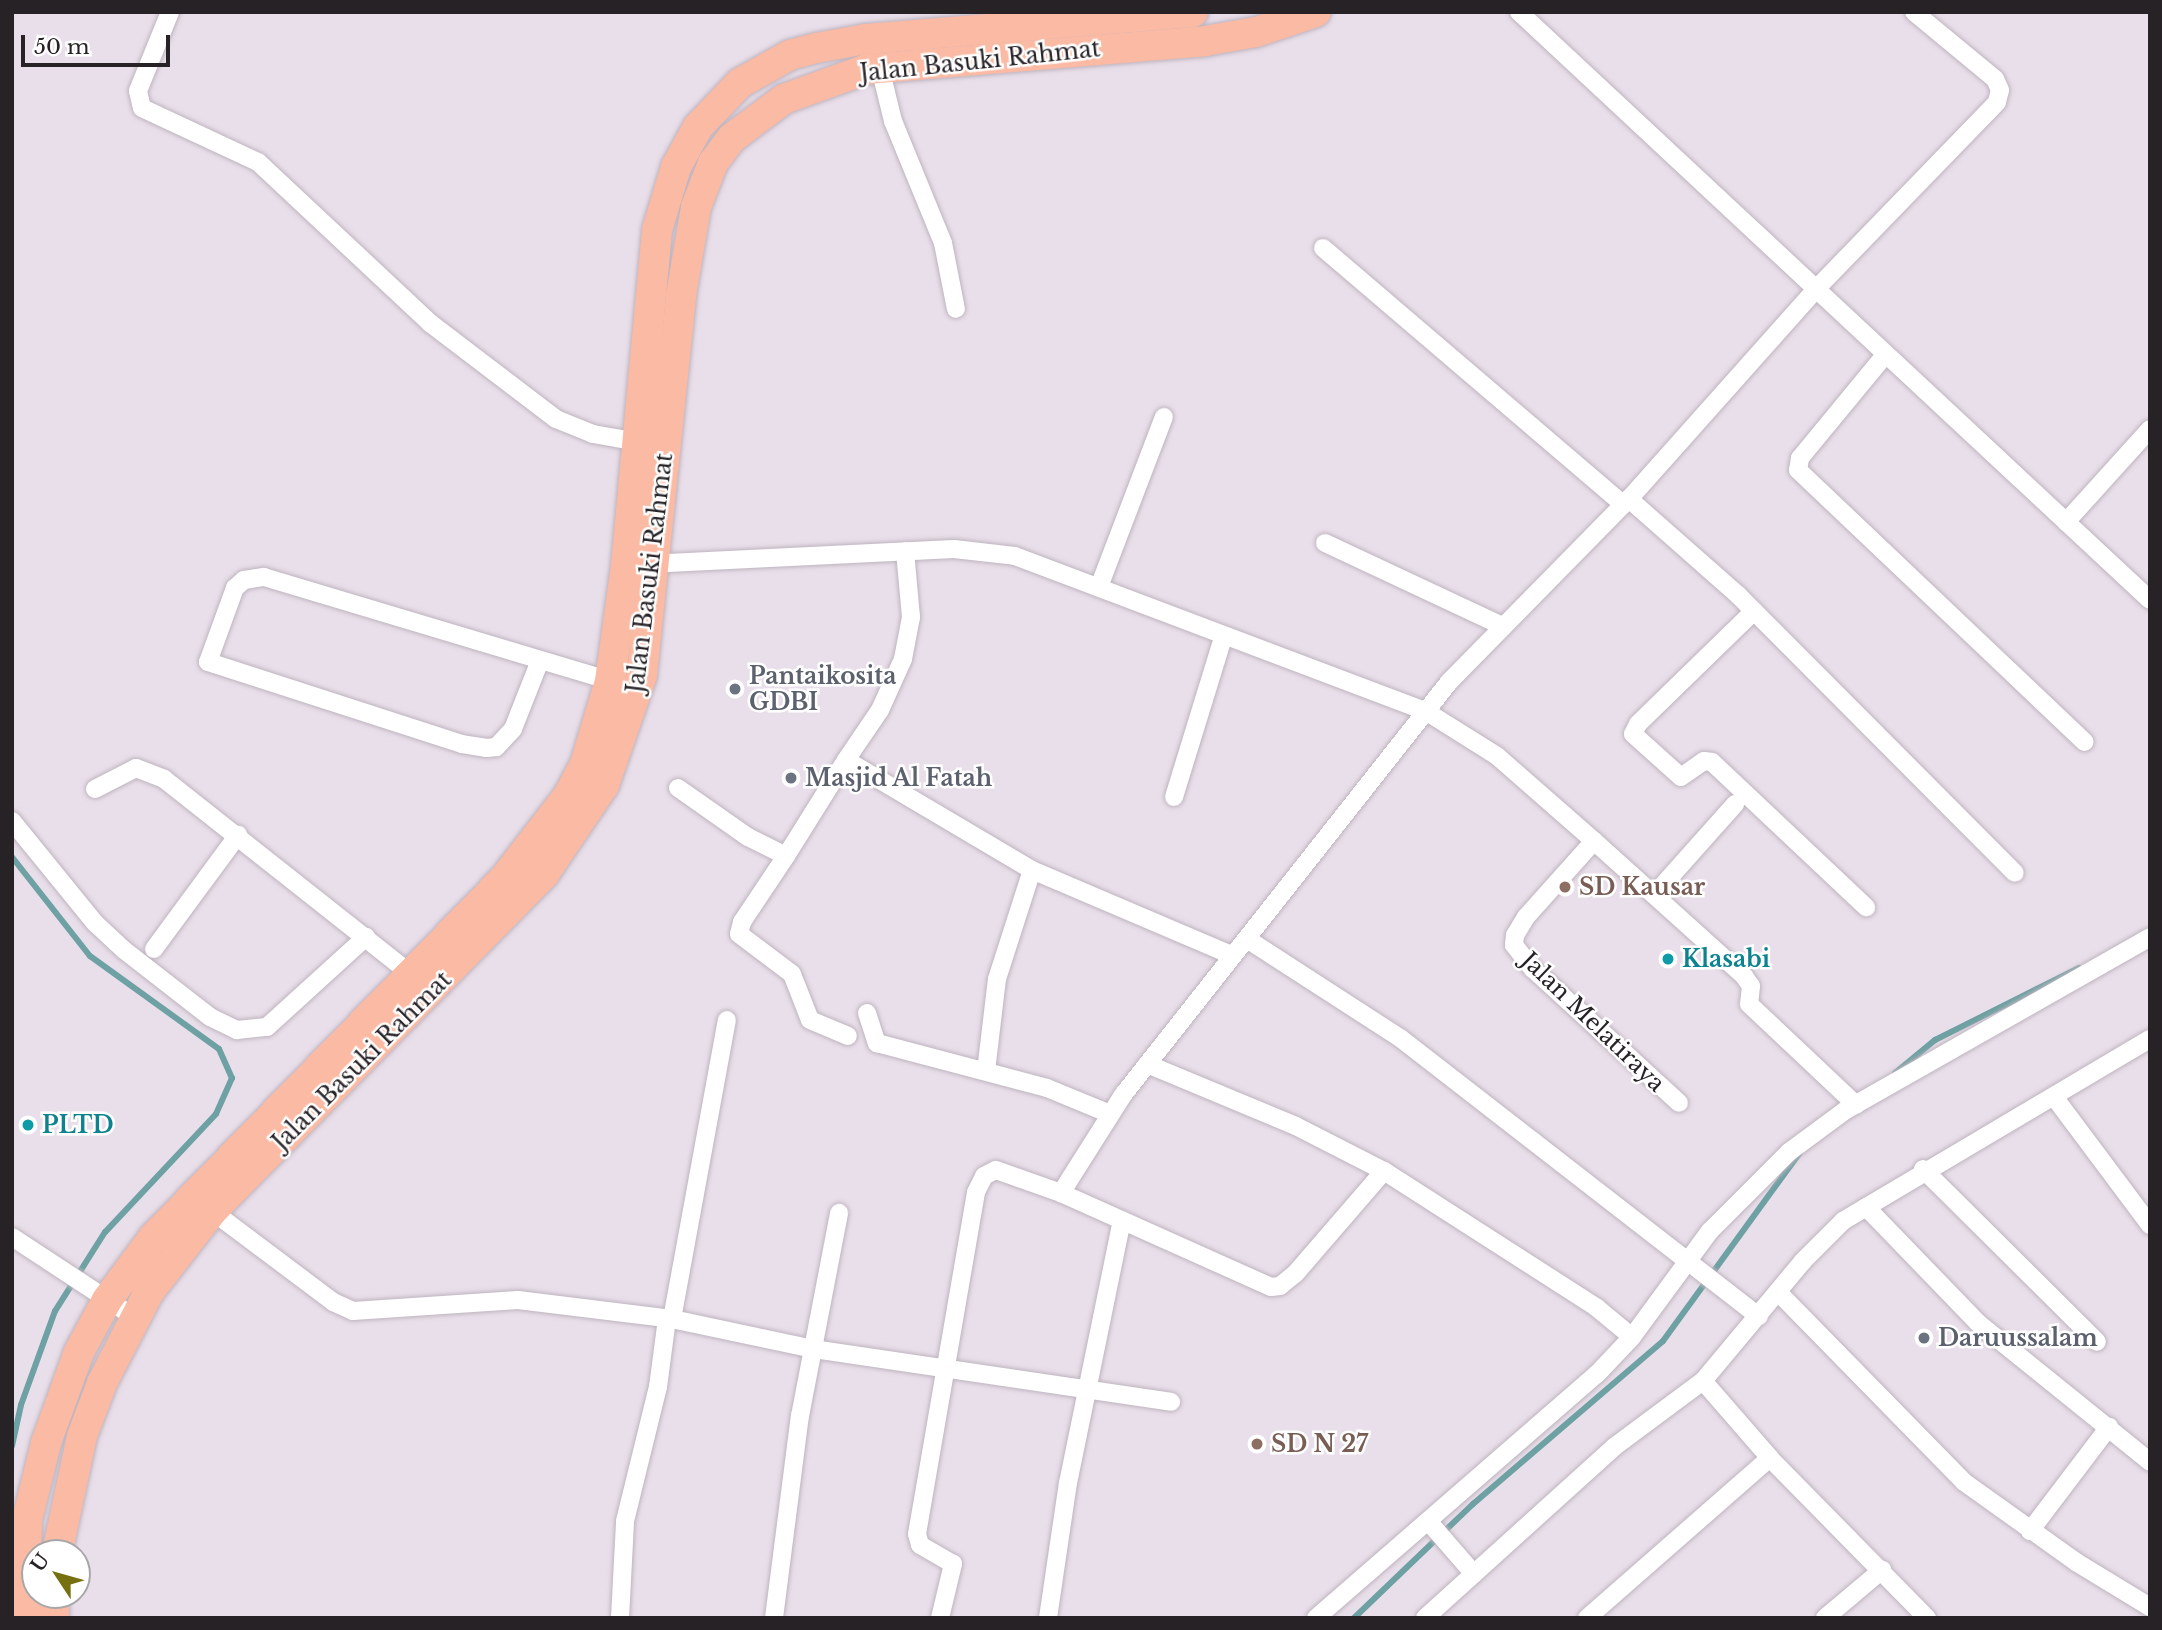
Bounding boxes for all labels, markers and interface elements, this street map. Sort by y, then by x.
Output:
scale bar [24,21,173,65]
text: 50 m [34,34,89,60]
street label: Jalan Basuki Rahmat [859,35,1101,87]
street label: Jalan Basuki Rahmat [622,452,678,694]
place label: Pantaikosita GDBI [749,662,896,716]
marker: Pantaikosita GDBI [727,681,743,697]
place label: Masjid Al Fatah [805,764,993,792]
marker: Masjid Al Fatah [783,770,799,786]
place label: SD Kausar [1579,873,1705,901]
marker: SD Kausar [1557,879,1573,895]
place label: Klasabi [1682,945,1770,973]
street label: Jalan Melatiraya [1516,947,1670,1097]
marker: Klasabi [1660,951,1676,967]
street label: Jalan Basuki Rahmat [267,966,457,1156]
place label: PLTD [42,1111,114,1139]
marker: PLTD [20,1117,36,1133]
place label: Daruussalam [1938,1324,2098,1352]
marker: Daruussalam [1916,1330,1932,1346]
place label: SD N 27 [1271,1430,1368,1458]
marker: SD N 27 [1249,1436,1265,1452]
north arrow [21,1539,91,1609]
text: U [26,1549,54,1576]

